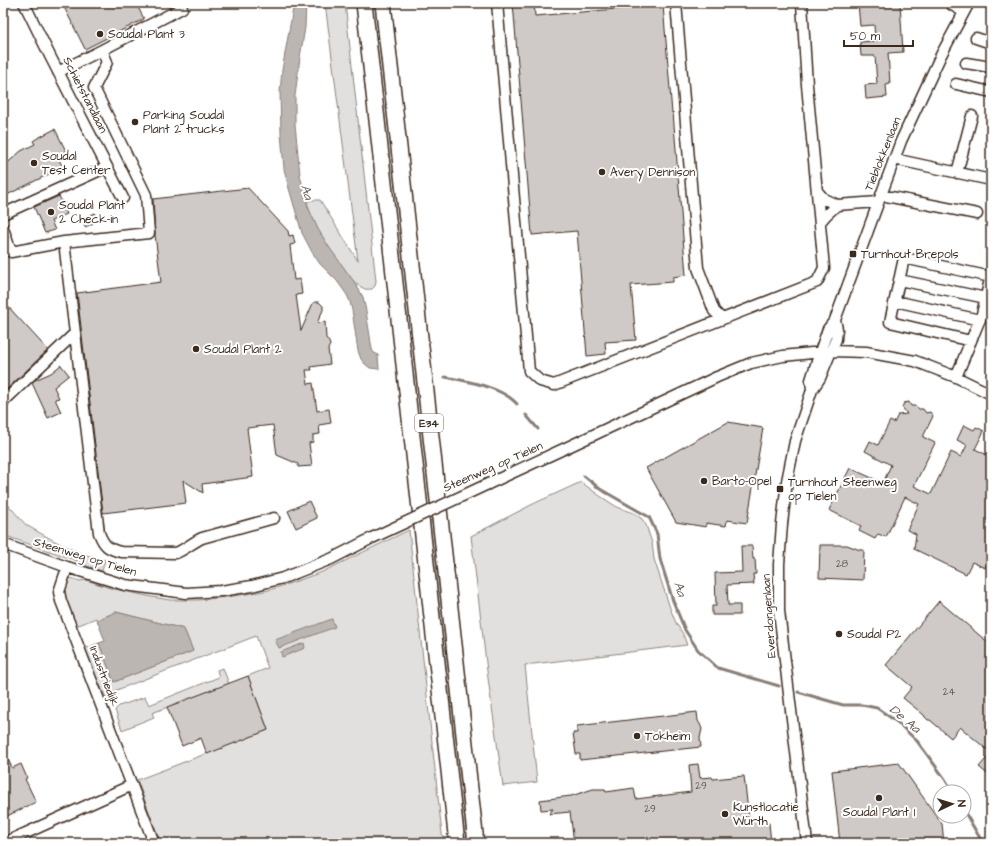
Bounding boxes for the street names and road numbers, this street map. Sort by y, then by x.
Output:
street label: Schietstandlaan [58,54,112,136]
street label: Tieblokkenlaan [860,114,906,194]
road number: E34 [415,414,443,432]
street label: Steenweg op Tielen [441,437,546,497]
street label: Steenweg op Tielen [31,533,139,582]
street label: Everdongenlaan [758,573,781,659]
street label: Industriedijk [85,643,124,709]

